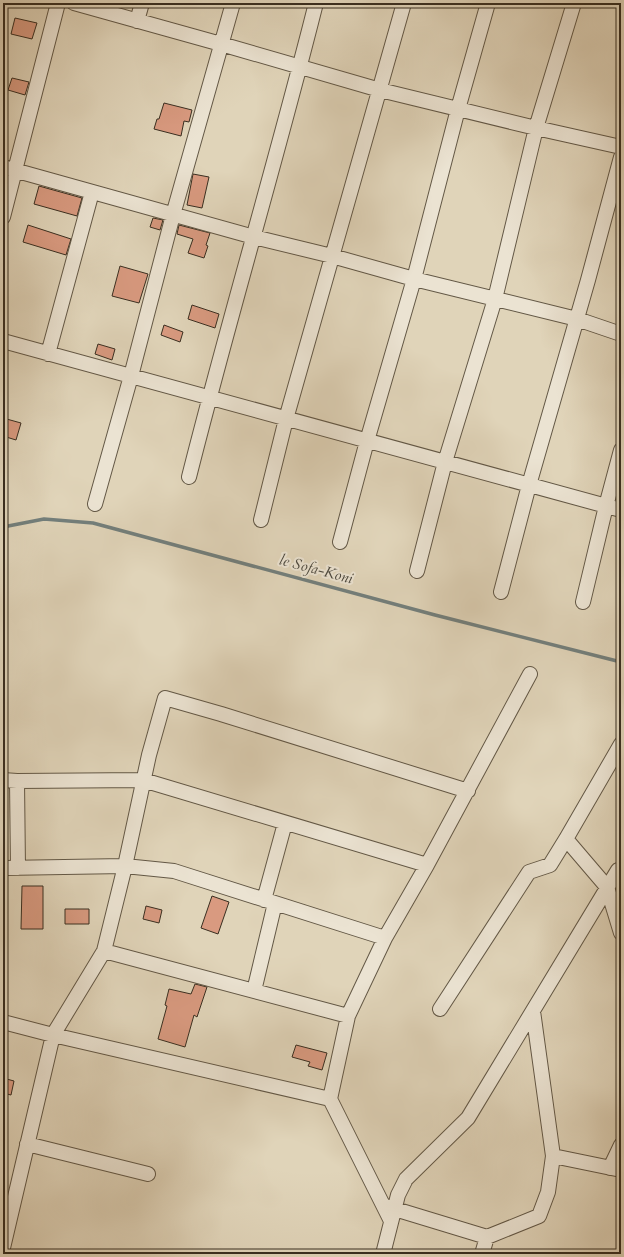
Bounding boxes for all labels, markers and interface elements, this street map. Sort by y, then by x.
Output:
water label: le Sofa-Koni [277,550,356,589]

